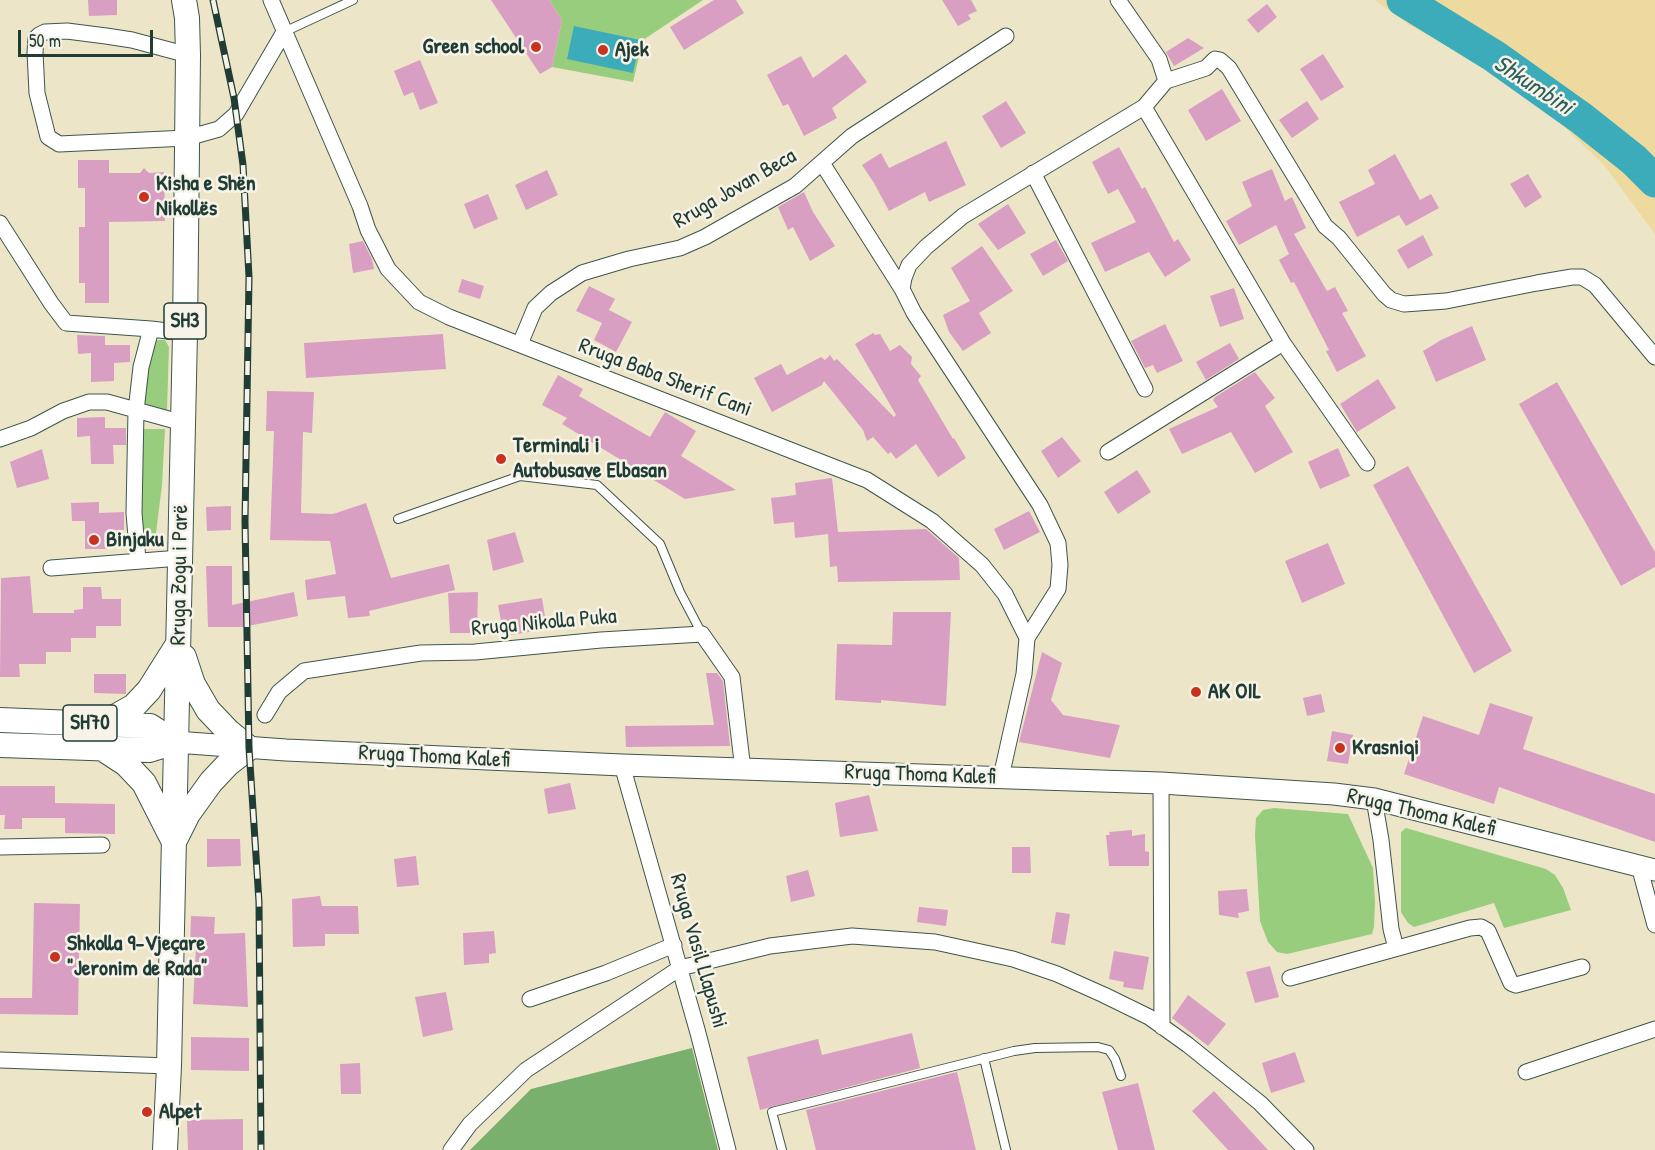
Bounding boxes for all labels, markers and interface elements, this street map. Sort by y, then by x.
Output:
scale bar [21,18,156,56]
text: 50 m [29,28,61,53]
place label: Green school [423,34,524,60]
place label: Ajek [615,37,649,63]
marker: Green school [529,40,543,54]
marker: Ajek [596,43,610,57]
water label: Shkumbini [1488,50,1578,122]
street label: Rruga Jovan Beca [669,143,801,235]
place label: Kisha e Shën Nikollës [156,171,256,222]
marker: Kisha e Shën Nikollës [137,190,151,204]
road number: SH3 [164,303,206,339]
street label: Rruga Baba Sherif Cani [575,333,755,423]
place label: Terminali i Autobusave Elbasan [513,433,667,484]
marker: Terminali i Autobusave Elbasan [494,452,508,466]
street label: Rruga Zogu i Parë [166,504,194,646]
place label: Binjaku [106,527,164,553]
marker: Binjaku [87,533,101,547]
street label: Rruga Nikolla Puka [470,604,618,642]
place label: AK OIL [1208,679,1261,705]
marker: AK OIL [1189,685,1203,699]
road number: SH70 [63,705,117,741]
place label: Krasniqi [1352,735,1419,761]
street label: Rruga Thoma Kalefi [358,740,510,774]
marker: Krasniqi [1333,741,1347,755]
street label: Rruga Thoma Kalefi [844,759,996,791]
street label: Rruga Thoma Kalefi [1344,783,1498,843]
street label: Rruga Vasil Llapushi [663,871,733,1031]
place label: Shkolla 9-Vjeçare "Jeronim de Rada" [67,931,208,982]
marker: Shkolla 9-Vjeçare "Jeronim de Rada" [48,950,62,964]
place label: Alpet [159,1099,201,1125]
marker: Alpet [140,1105,154,1119]

